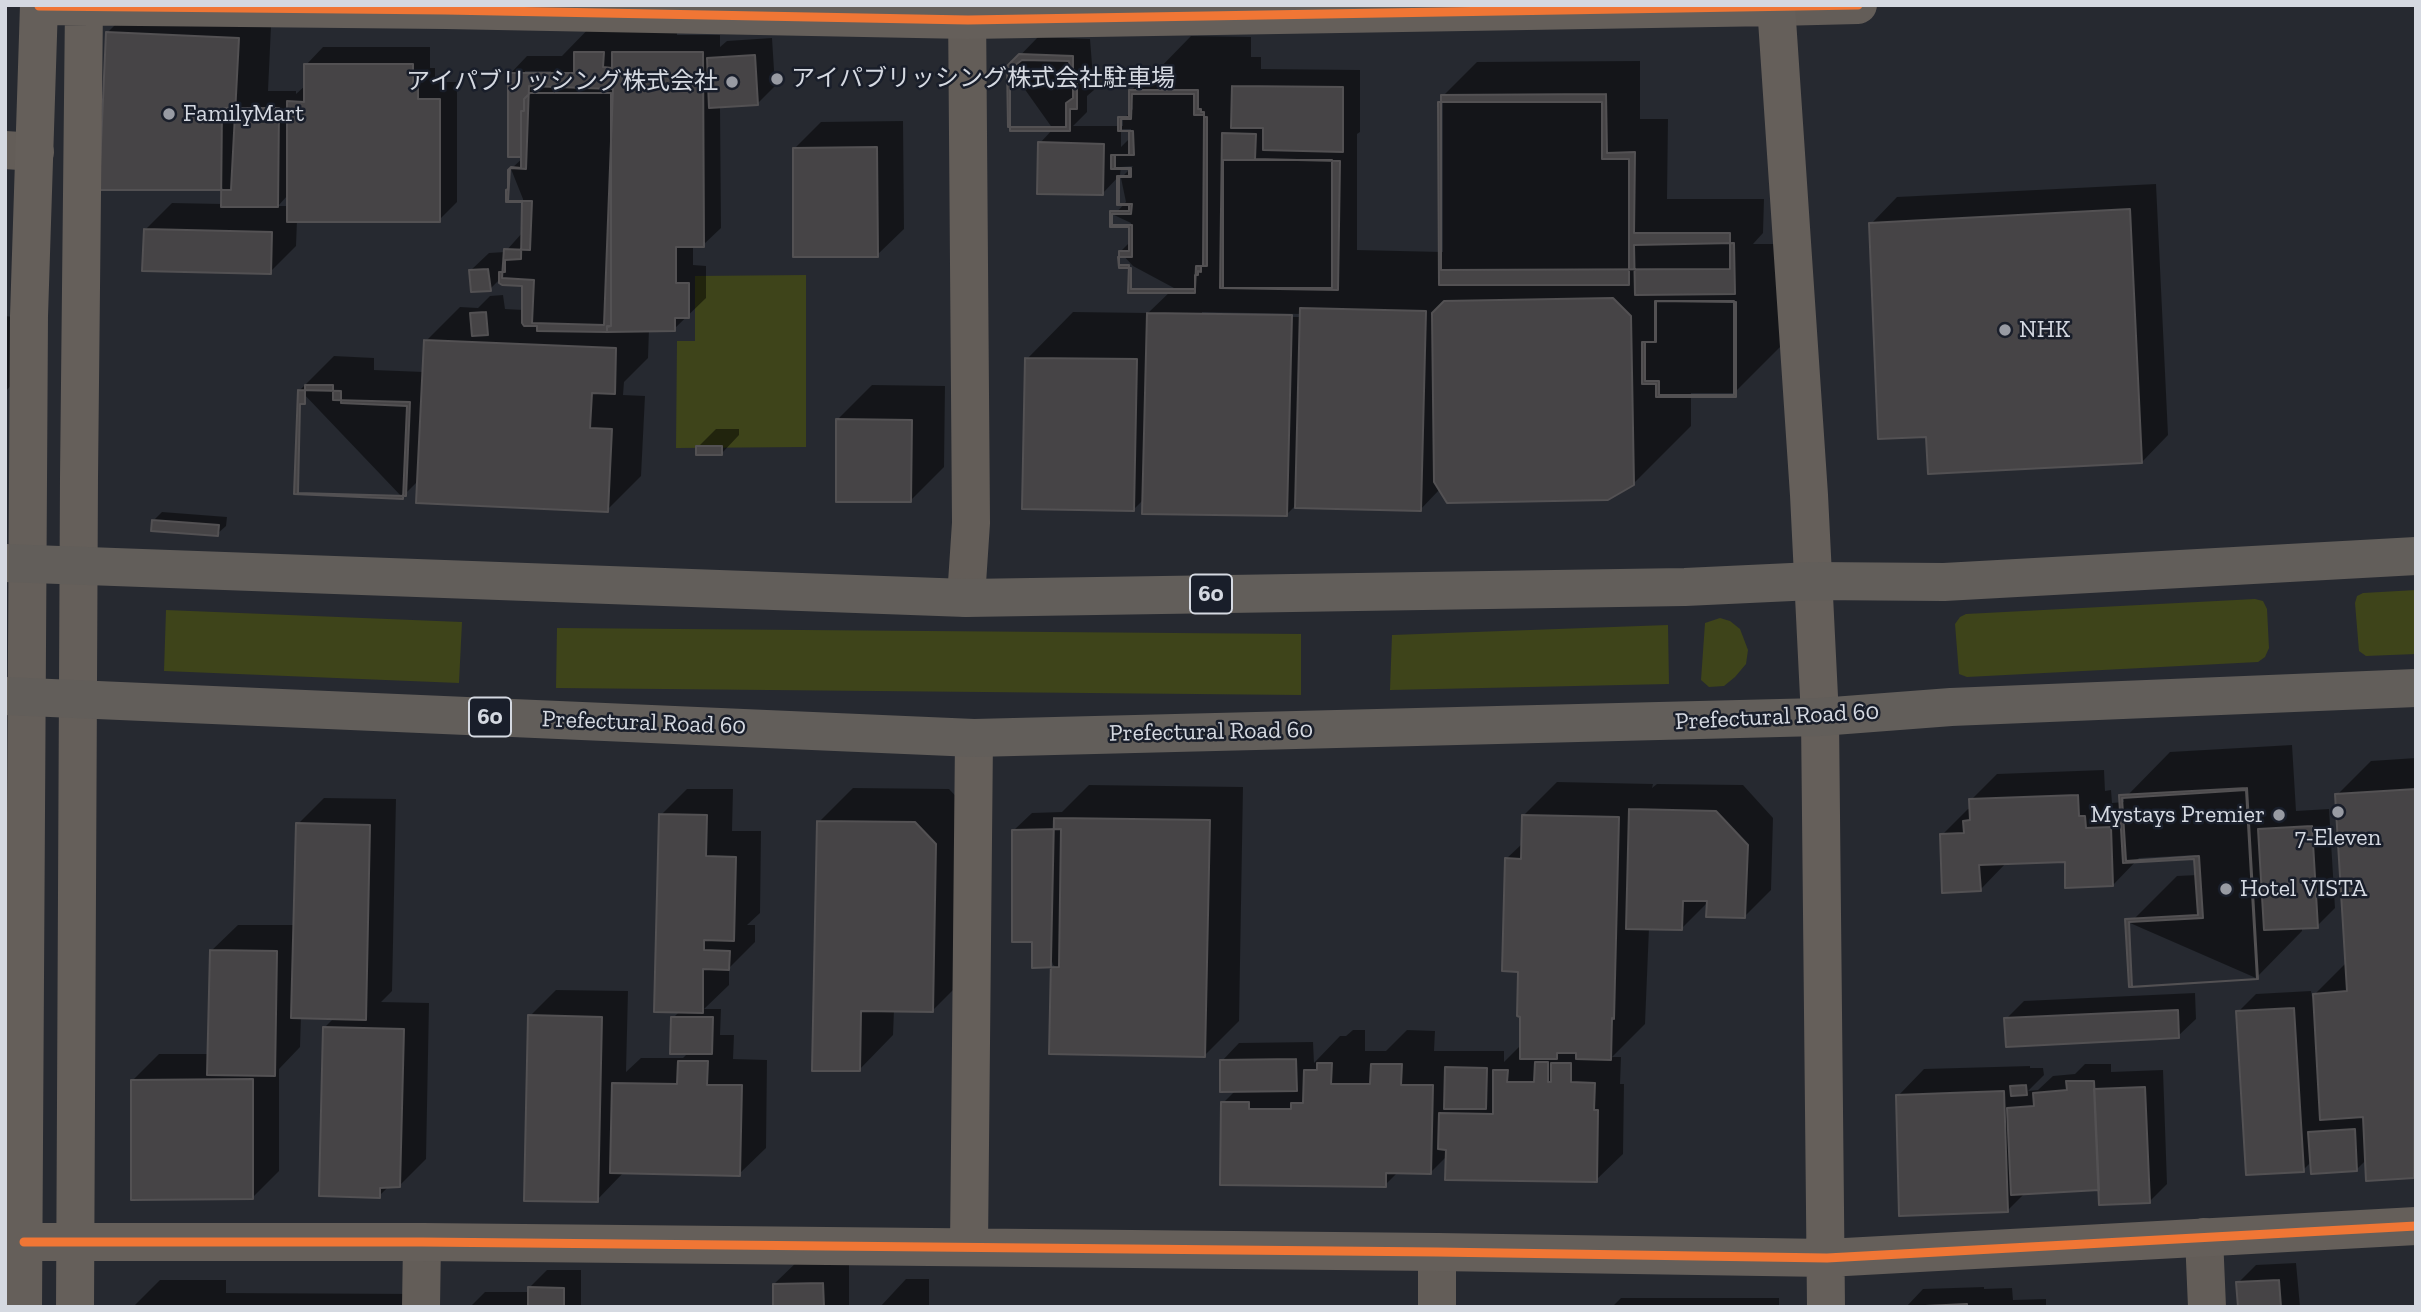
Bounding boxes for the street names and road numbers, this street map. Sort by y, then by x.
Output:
road number: 60 [1190,574,1232,614]
street label: Prefectural Road 60 [1674,697,1880,737]
road number: 60 [469,698,511,736]
street label: Prefectural Road 60 [541,705,747,741]
street label: Prefectural Road 60 [1109,716,1313,748]

